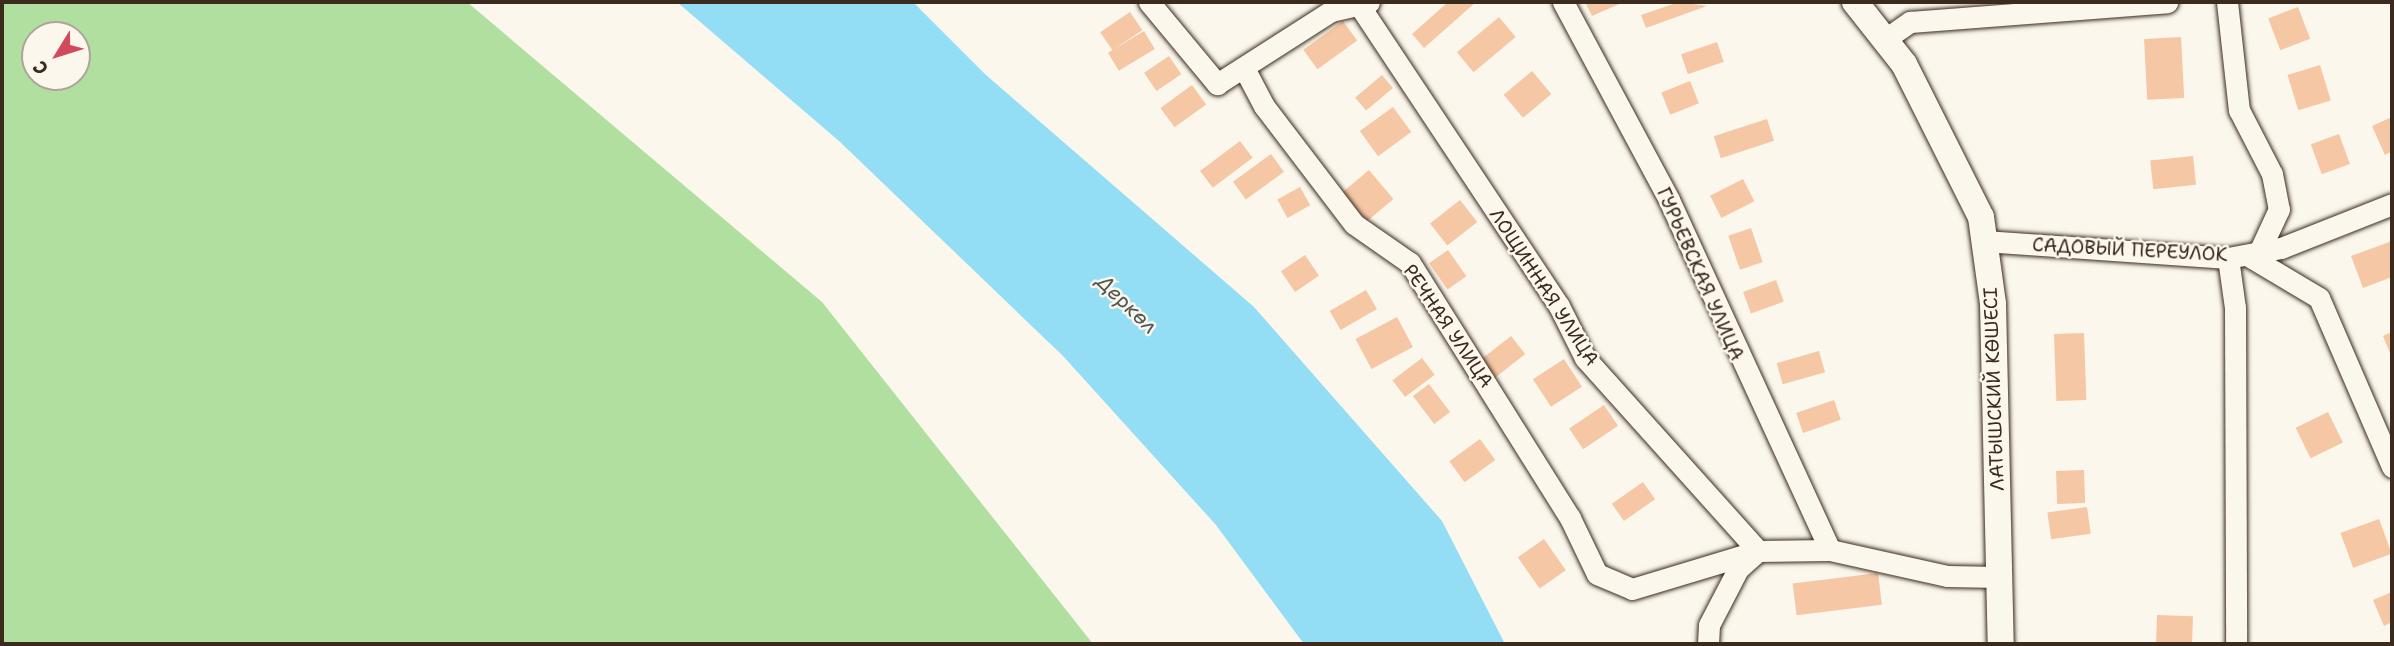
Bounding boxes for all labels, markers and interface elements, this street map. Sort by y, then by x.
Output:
north arrow [21,21,91,91]
text: С [27,56,54,80]
street label: ГУРЬЕВСКАЯ УЛИЦА [1652,184,1748,364]
street label: ЛОЩИННАЯ УЛИЦА [1485,204,1603,370]
street label: САДОВЫЙ ПЕРЕУЛОК [2032,233,2228,267]
street label: РЕЧНАЯ УЛИЦА [1398,260,1498,392]
water label: Деркөл [1091,269,1163,339]
street label: ЛАТЫШСКИЙ КӨШЕСІ [1979,287,2009,491]

